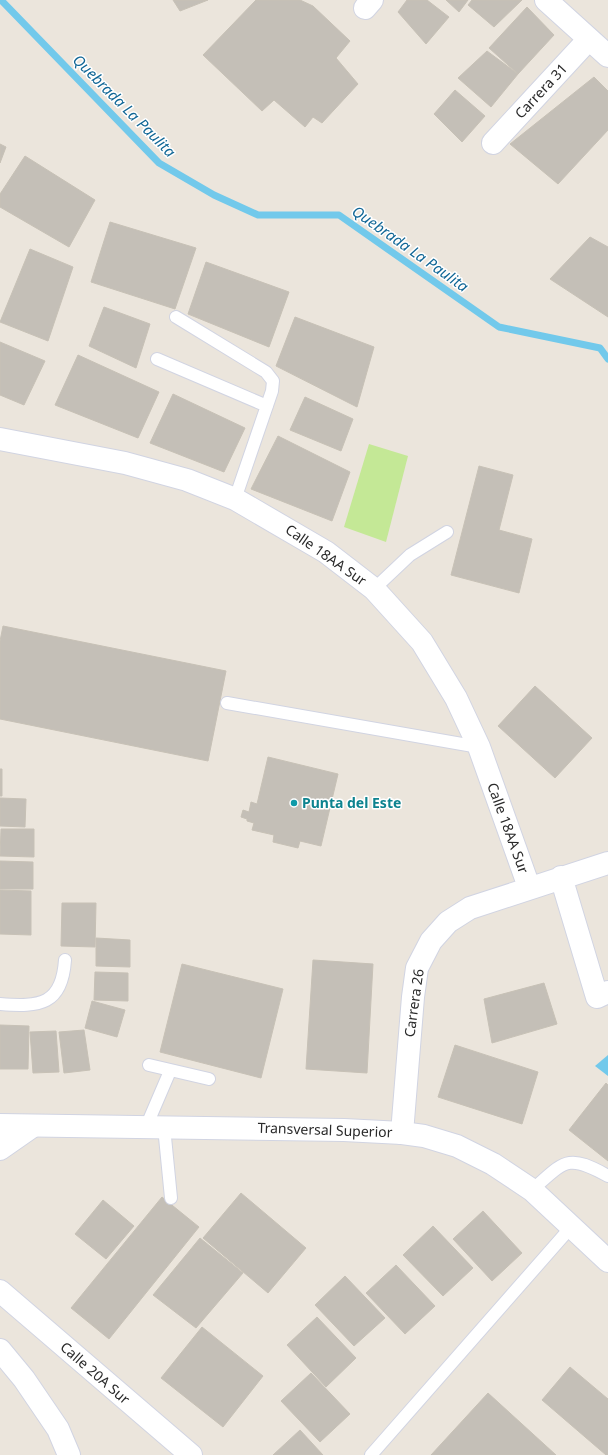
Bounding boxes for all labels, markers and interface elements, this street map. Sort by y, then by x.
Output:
water label: Quebrada La Paulita [69,50,181,161]
street label: Carrera 31 [510,59,571,122]
water label: Quebrada La Paulita [349,201,473,296]
street label: Calle 18AA Sur [282,520,371,590]
street label: Calle 18AA Sur [483,780,534,876]
place label: Punta del Este [302,793,401,812]
marker: Punta del Este [289,798,299,808]
street label: Carrera 26 [399,967,428,1038]
street label: Transversal Superior [257,1118,393,1141]
street label: Calle 20A Sur [57,1337,134,1408]

